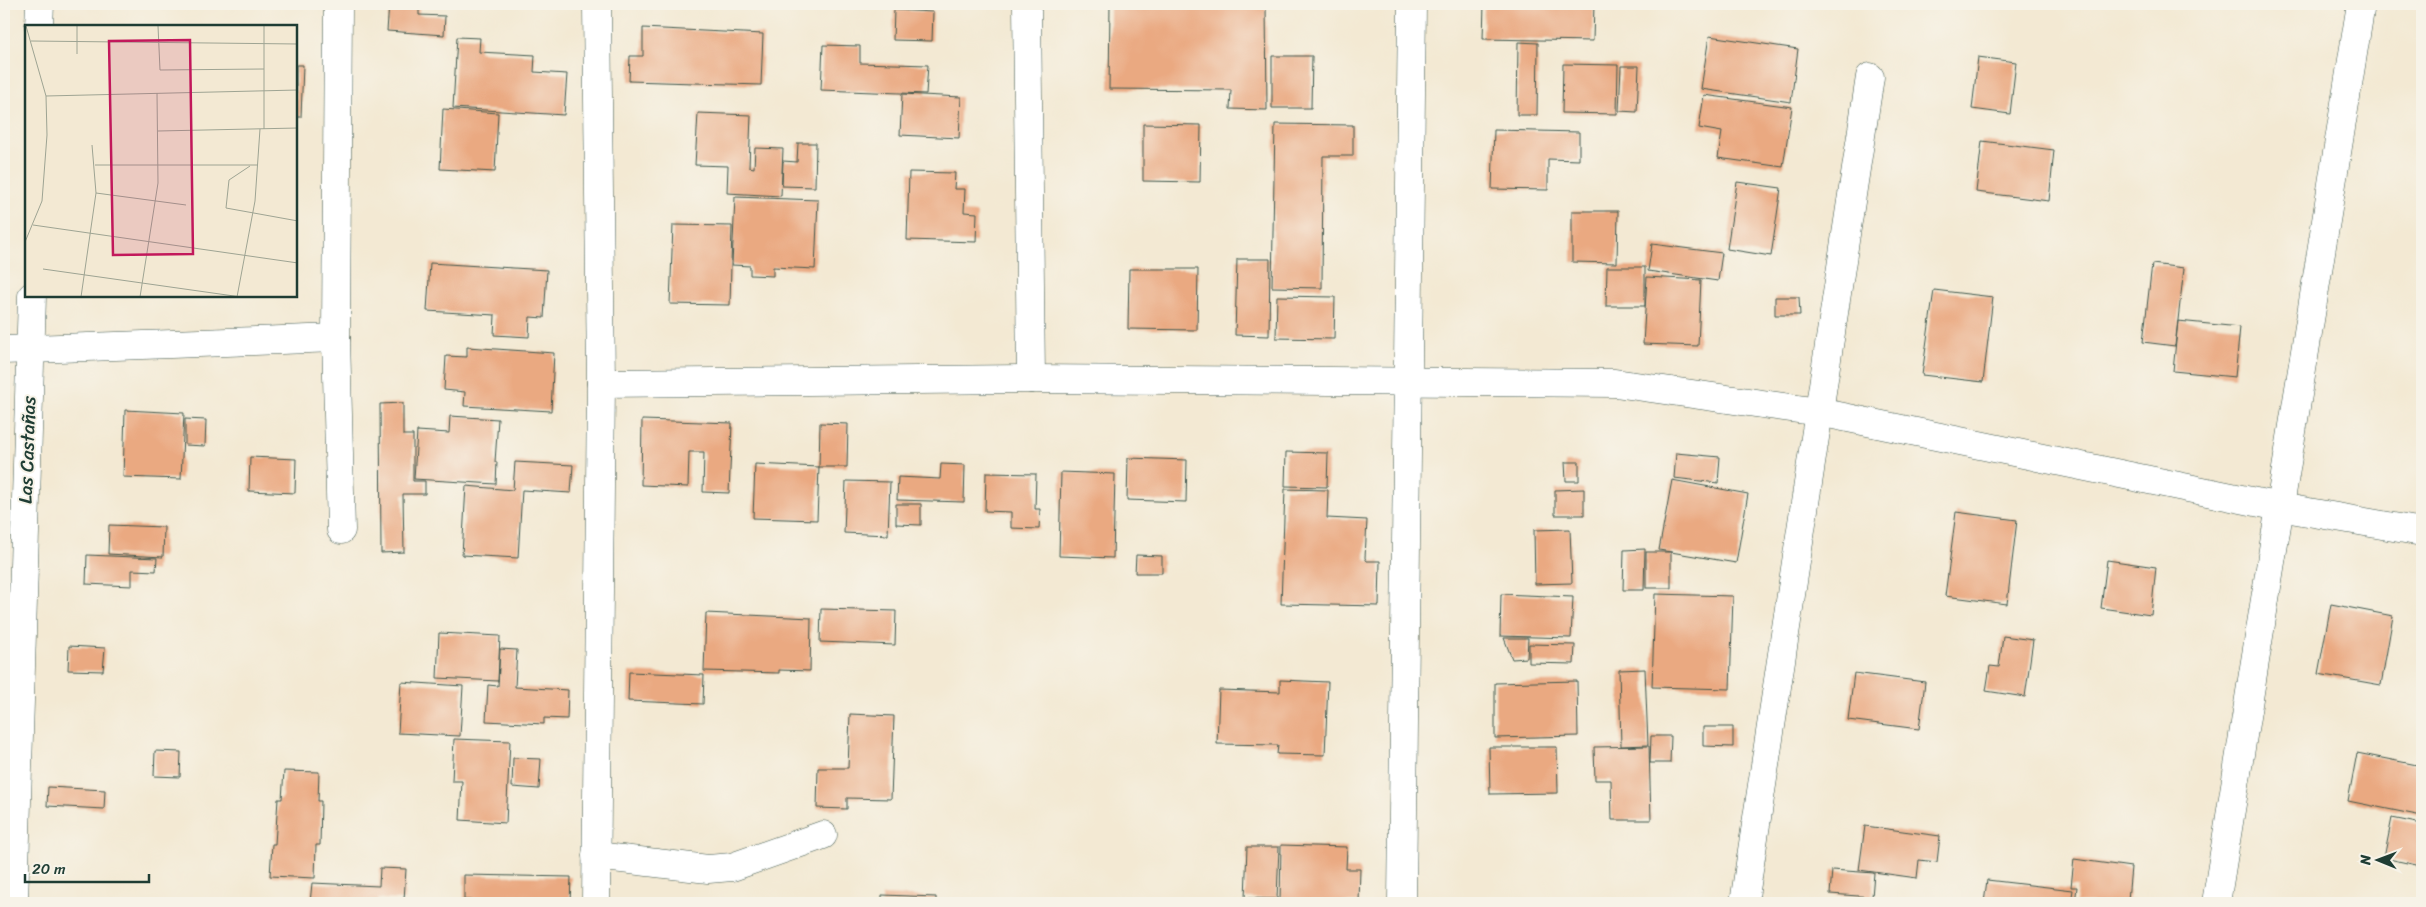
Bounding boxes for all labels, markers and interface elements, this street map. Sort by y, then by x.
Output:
inset map [25,25,298,298]
street label: Las Castañas [9,395,45,504]
north arrow [2354,834,2404,884]
scale bar [25,852,149,884]
text: N [2353,854,2378,866]
text: 20 m [32,856,66,882]

